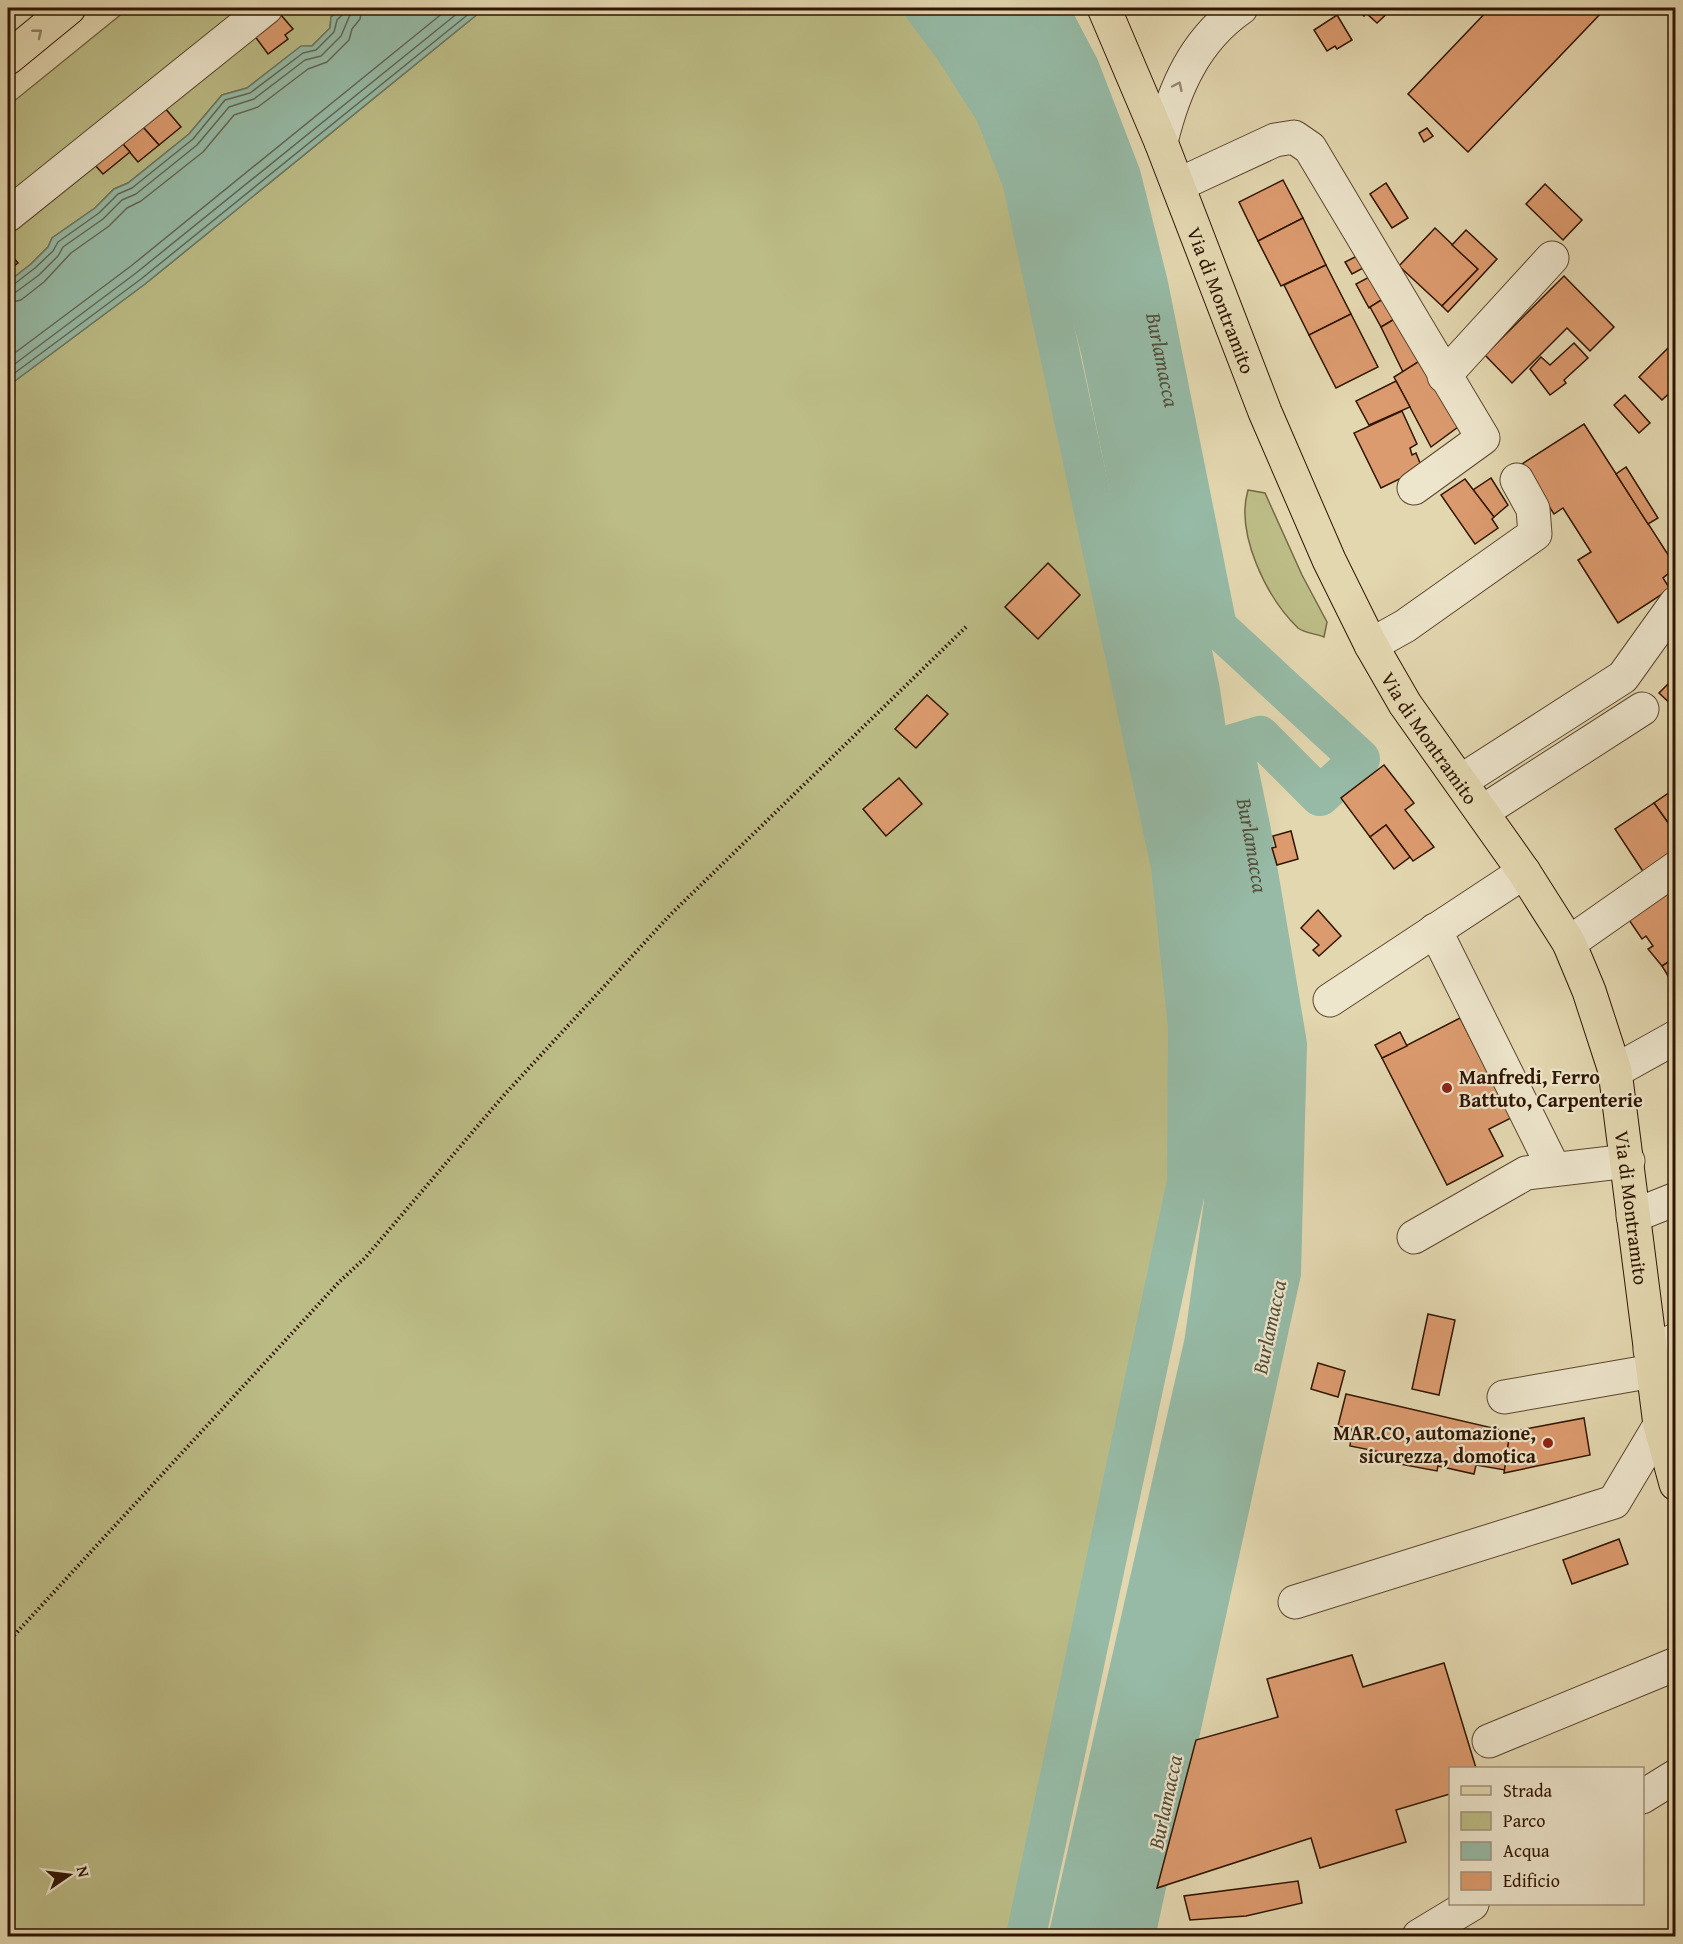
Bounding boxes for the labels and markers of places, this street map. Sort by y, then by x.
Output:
place label: Manfredi, Ferro Battuto, Carpenterie [1459,1062,1643,1114]
marker: Manfredi, Ferro Battuto, Carpenterie [1440,1081,1454,1095]
place label: MAR.CO, automazione, sicurezza, domotica [1333,1418,1537,1470]
marker: MAR.CO, automazione, sicurezza, domotica [1541,1436,1555,1450]

